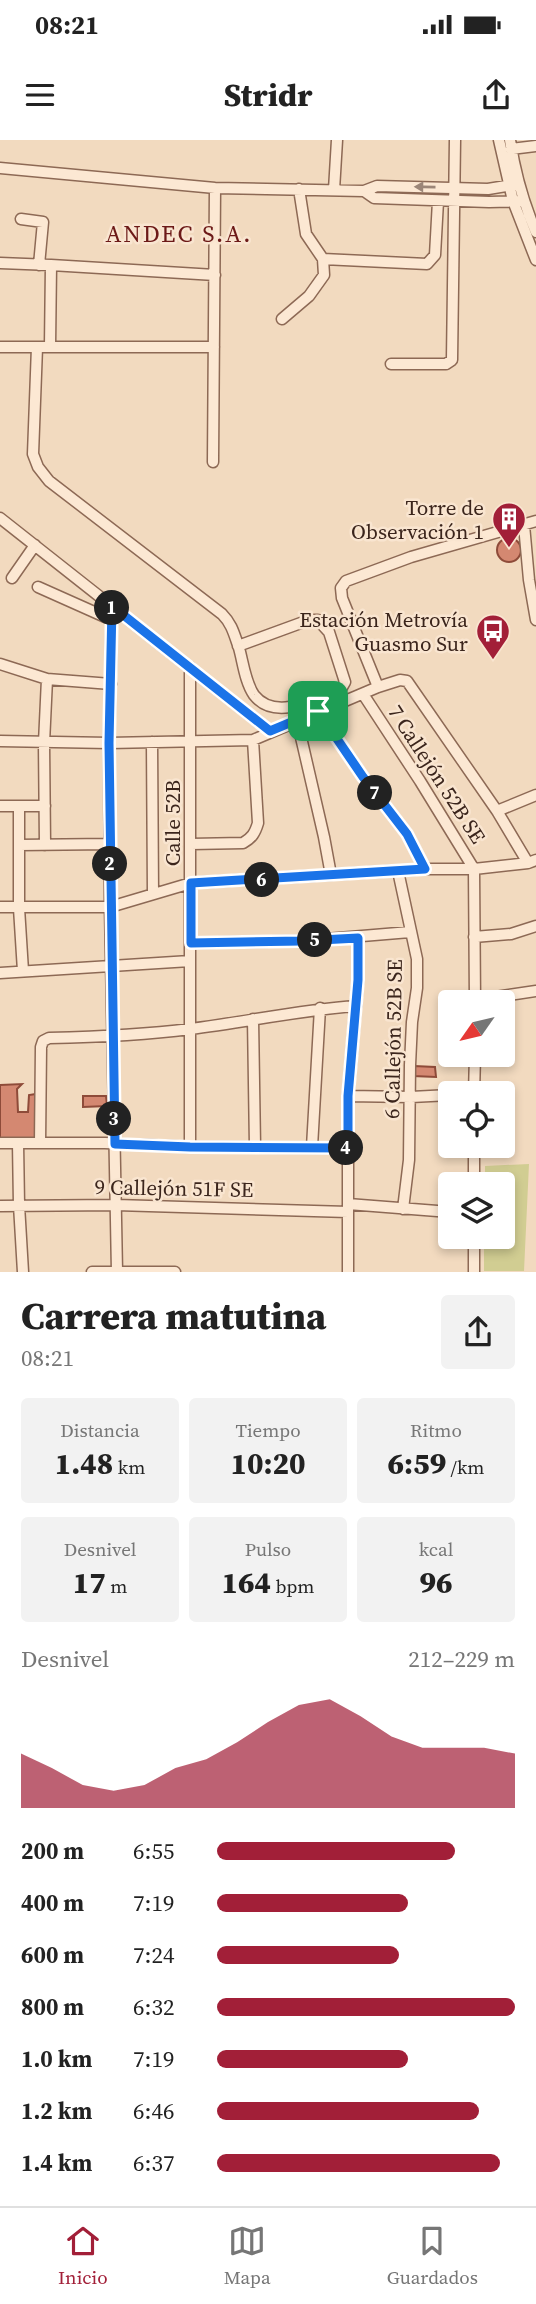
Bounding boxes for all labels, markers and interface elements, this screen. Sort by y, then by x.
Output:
text: 08:21 [35,7,99,43]
text: Stridr [224,73,312,117]
icon: menu [21,76,59,114]
icon: share [477,76,515,114]
one-way arrow [414,181,436,193]
district label: ANDEC S.A. [106,217,252,250]
place label: Torre de Observación 1 [351,493,484,546]
building icon: Torre de Observación 1 [490,500,528,549]
pin: 1 [94,590,130,626]
text: 1 [106,594,117,620]
place label: Estación Metrovía Guasmo Sur [299,605,468,658]
bus stop icon: Estación Metrovía Guasmo Sur [474,612,512,661]
pin [288,681,348,741]
icon: arrive [299,692,337,730]
street label: 7 Callejón 52B SE [381,699,493,849]
pin: 7 [358,776,392,810]
text: 7 [369,779,380,805]
street label: Calle 52B [158,780,187,866]
pin: 2 [92,846,128,882]
text: 2 [104,850,115,876]
pin: 6 [244,862,280,898]
text: 6 [256,866,267,892]
pin: 5 [298,922,332,958]
text: 5 [309,926,320,952]
street label: 6 Callejón 52B SE [377,959,409,1119]
north arrow [438,990,514,1068]
map controls [438,990,515,1249]
button: locate [438,1081,515,1158]
pin: 3 [96,1102,132,1136]
text: 3 [108,1105,119,1131]
pin: 4 [328,1130,364,1166]
text: 4 [340,1134,351,1160]
street label: 9 Callejón 51F SE [94,1172,254,1204]
button: layers [438,1172,515,1249]
text: Carrera matutina [21,1290,326,1342]
button: share [441,1295,515,1369]
text: 08:21 [21,1342,74,1374]
text: Distancia [60,1417,140,1443]
text: Tiempo [235,1417,301,1443]
text: Ritmo [410,1417,462,1443]
text: 1.48 [55,1443,113,1484]
text: 10:20 [230,1443,306,1484]
text: 6:59 [388,1443,446,1484]
text: km [113,1454,145,1480]
text: /km [446,1454,484,1480]
text: Desnivel [64,1536,136,1562]
text: Pulso [245,1536,291,1562]
text: kcal [419,1536,453,1562]
text: 17 [73,1562,106,1603]
text: 164 [222,1562,271,1603]
text: 96 [419,1562,453,1603]
text: m [106,1573,127,1599]
text: bpm [271,1573,315,1599]
text: Desnivel [21,1643,109,1675]
text: 212–229 m [408,1643,515,1675]
text: 200 m [21,1835,84,1867]
text: 6:55 [133,1835,174,1867]
text: 400 m [21,1887,84,1919]
text: 7:19 [133,1887,174,1919]
text: 600 m [21,1939,84,1971]
text: 7:24 [133,1939,174,1971]
text: 800 m [21,1991,84,2023]
text: 6:32 [133,1991,174,2023]
text: 1.0 km [21,2043,92,2075]
text: 7:19 [133,2043,174,2075]
text: 1.2 km [21,2095,92,2127]
text: 6:46 [133,2095,174,2127]
text: 1.4 km [21,2147,92,2179]
text: 6:37 [133,2147,174,2179]
tab: Inicio [58,2222,108,2290]
tab: Mapa [224,2222,271,2290]
tab: Guardados [387,2222,478,2290]

